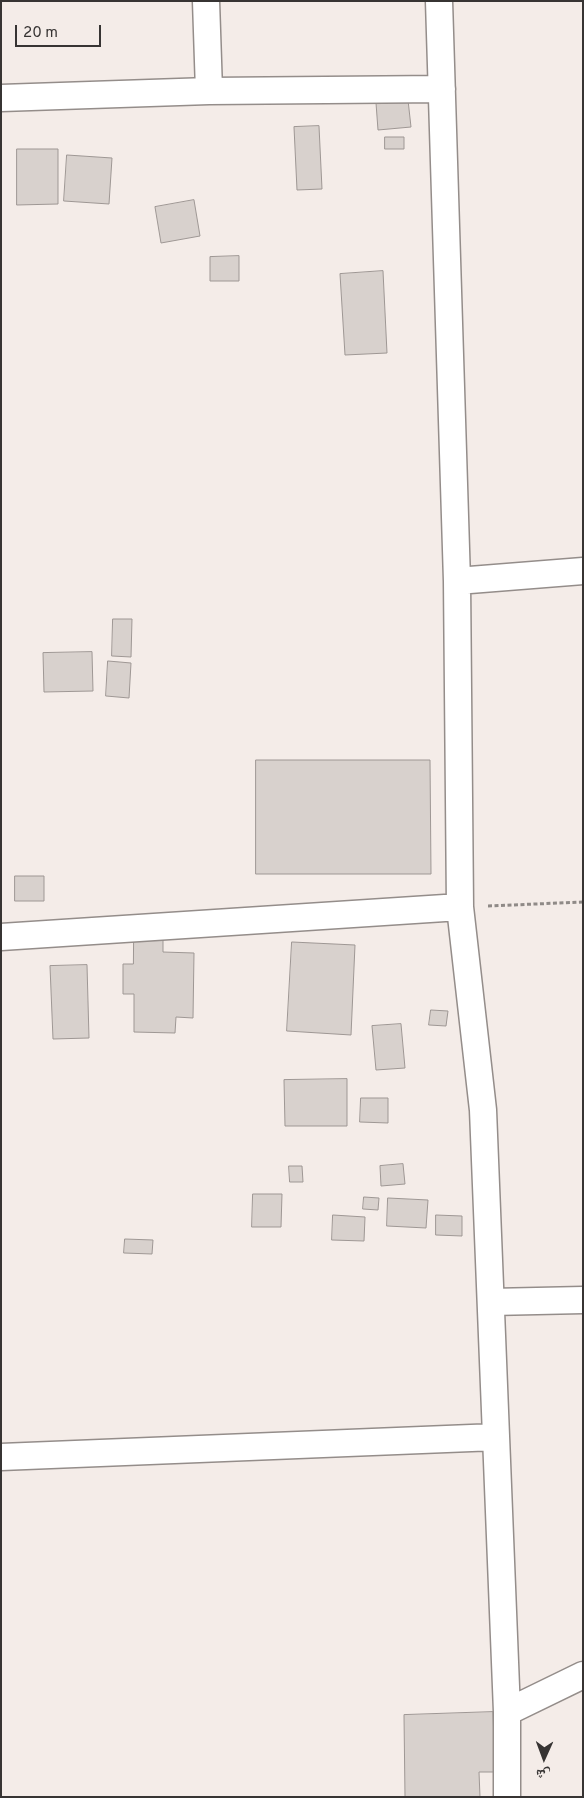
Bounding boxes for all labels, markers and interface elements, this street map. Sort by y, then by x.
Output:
scale bar [18,15,104,47]
text: 20 m [23,24,58,43]
north arrow [519,1733,569,1783]
text: ش [536,1765,551,1782]

